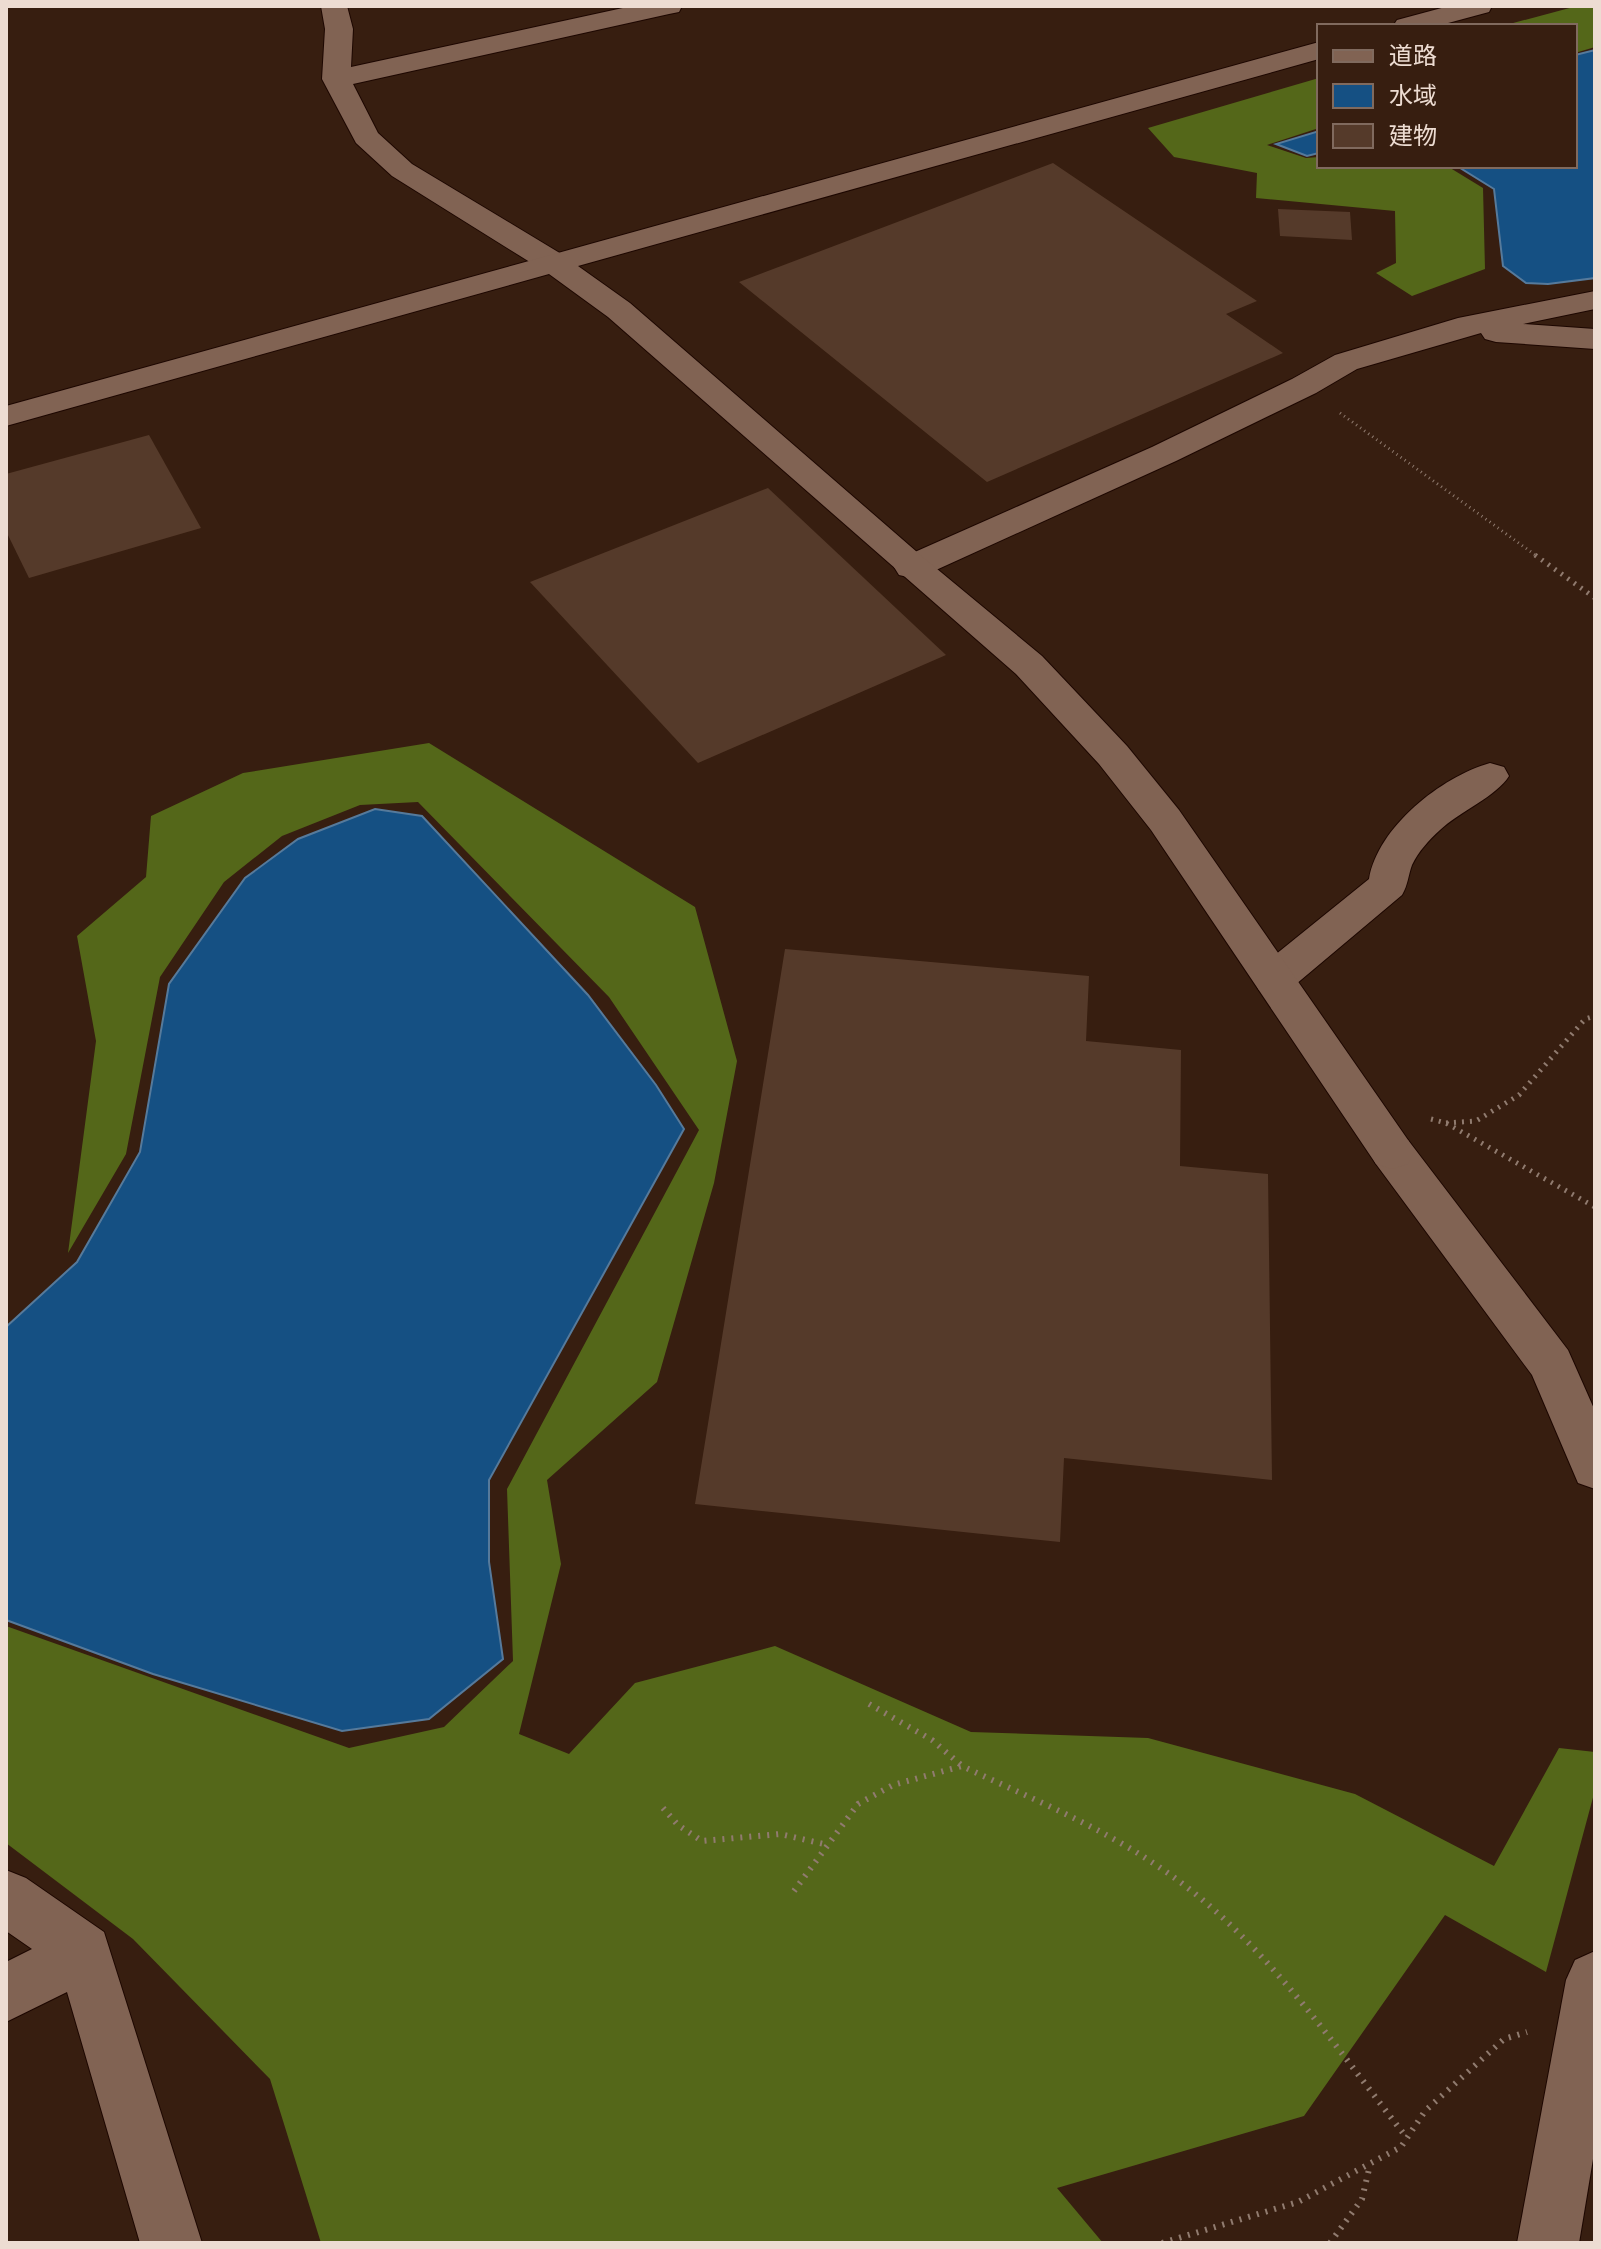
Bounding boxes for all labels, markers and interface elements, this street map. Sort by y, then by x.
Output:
legend [1317,24,1577,168]
text: 道路 [1389,42,1437,70]
text: 水域 [1389,82,1437,110]
text: 建物 [1389,122,1437,150]

